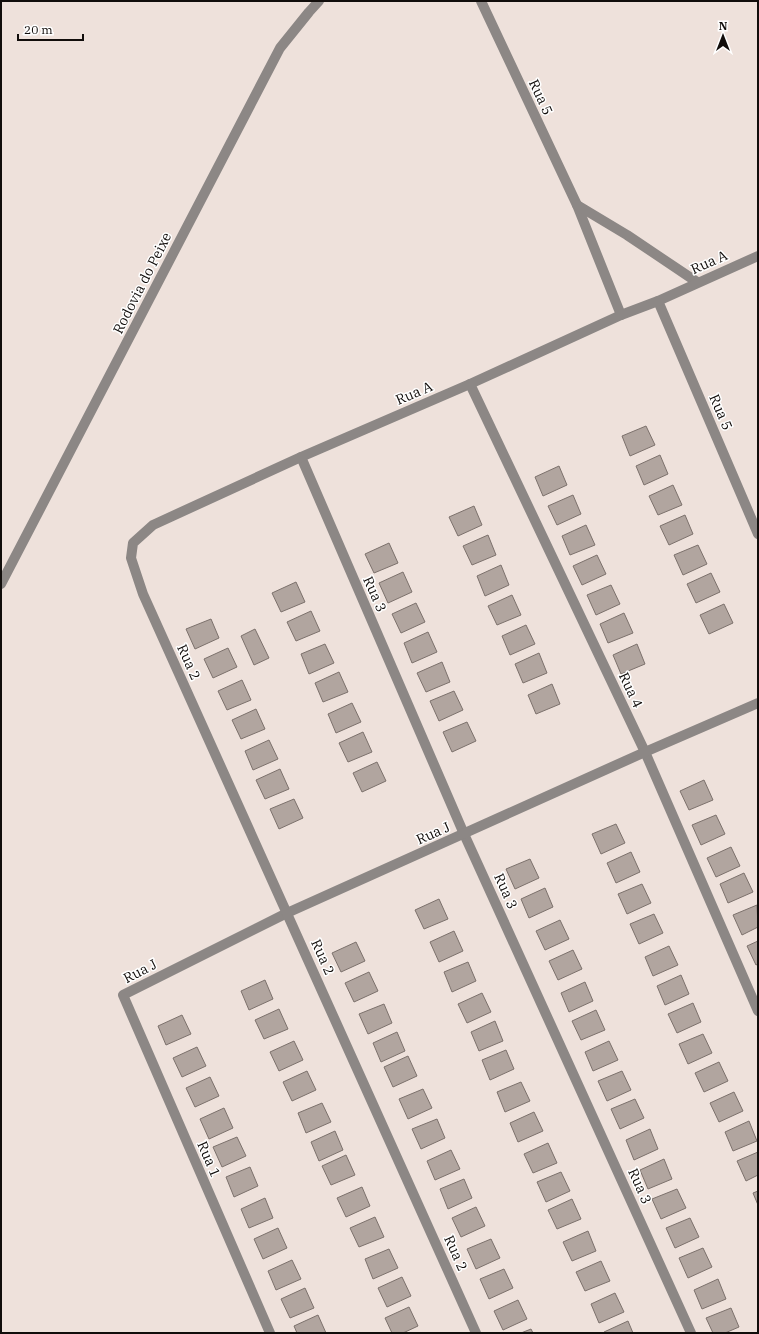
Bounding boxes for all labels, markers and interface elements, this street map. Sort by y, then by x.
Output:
scale bar [18,16,83,42]
north arrow [703,16,743,56]
text: N [719,19,728,33]
text: 20 m [24,22,53,37]
street label: Rua 5 [525,76,557,118]
street label: Rodovia do Peixe [109,229,175,337]
street label: Rua A [688,246,731,278]
street label: Rua A [393,377,436,409]
street label: Rua 5 [705,391,737,433]
street label: Rua 3 [359,573,391,615]
street label: Rua 2 [173,641,205,683]
street label: Rua 4 [615,669,647,711]
street label: Rua J [413,818,453,848]
street label: Rua 3 [490,870,522,912]
street label: Rua 2 [307,936,339,978]
street label: Rua J [120,955,160,987]
street label: Rua 1 [193,1138,225,1180]
street label: Rua 3 [624,1165,656,1207]
street label: Rua 2 [440,1232,472,1274]

